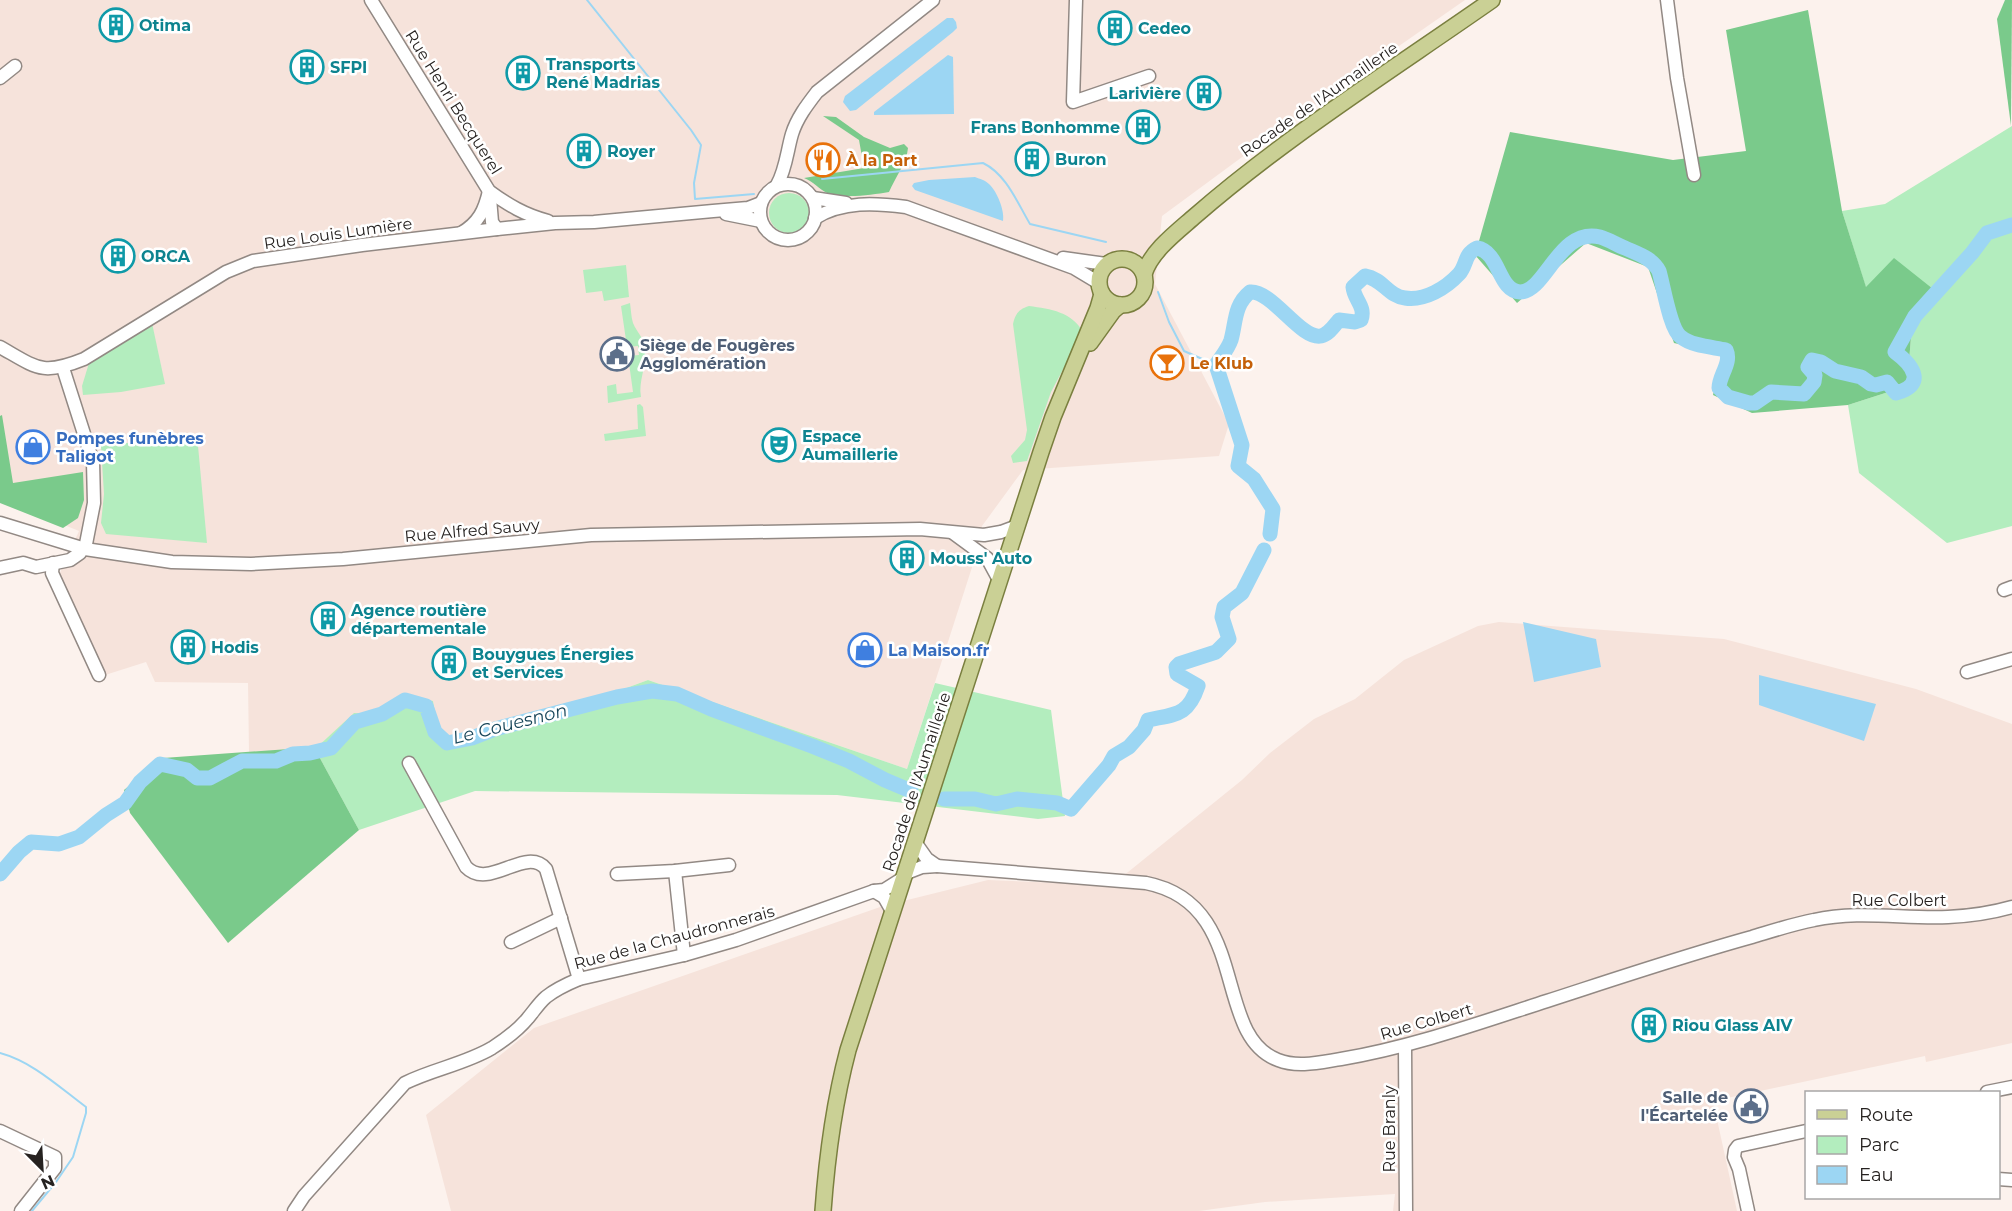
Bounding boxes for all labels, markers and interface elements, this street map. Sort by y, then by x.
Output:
building icon: Otima [98,7,134,43]
building icon: Cedeo [1097,10,1133,46]
place label: Otima [139,16,191,35]
place label: Cedeo [1138,19,1191,38]
street label: Rue Henri Becquerel [401,27,506,178]
street label: Rocade de l'Aumaillerie [1237,38,1402,161]
building icon: SFPI [289,49,325,85]
building icon: Transports René Madrias [505,55,541,91]
place label: Transports René Madrias [546,55,660,92]
place label: SFPI [330,58,367,77]
building icon: Larivière [1186,75,1222,111]
place label: Larivière [1108,84,1181,103]
building icon: Frans Bonhomme [1125,109,1161,145]
place label: Frans Bonhomme [971,118,1120,137]
building icon: Royer [566,133,602,169]
building icon: Buron [1014,141,1050,177]
place label: Royer [607,142,655,161]
restaurant icon: À la Part [805,142,841,178]
place label: Buron [1055,150,1107,169]
place label: À la Part [845,151,917,170]
street label: Rue Louis Lumière [263,214,413,253]
building icon: ORCA [100,238,136,274]
place label: ORCA [141,247,191,266]
public building icon: Siège de Fougères Agglomération [599,336,635,372]
place label: Siège de Fougères Agglomération [639,336,795,373]
bar icon: Le Klub [1149,345,1185,381]
place label: Le Klub [1190,354,1253,373]
theatre icon: Espace Aumaillerie [761,427,797,463]
place label: Espace Aumaillerie [801,427,898,464]
shop icon: Pompes funèbres Taligot [15,429,51,465]
place label: Pompes funèbres Taligot [56,429,204,466]
street label: Rue Alfred Sauvy [404,515,541,546]
building icon: Mouss' Auto [889,540,925,576]
place label: Mouss' Auto [930,549,1032,568]
building icon: Agence routière départementale [310,601,346,637]
place label: Agence routière départementale [350,601,487,638]
building icon: Hodis [170,629,206,665]
shop icon: La Maison.fr [847,632,883,668]
place label: Hodis [211,638,259,657]
place label: La Maison.fr [888,641,990,660]
building icon: Bouygues Énergies et Services [431,645,467,681]
place label: Bouygues Énergies et Services [472,645,634,682]
street label: Rocade de l'Aumaillerie [878,690,954,874]
water label: Le Couesnon [450,699,570,749]
street label: Rue Colbert [1851,891,1947,910]
street label: Rue de la Chaudronnerais [572,901,777,973]
street label: Rue Colbert [1378,999,1475,1044]
building icon: Riou Glass AIV [1631,1007,1667,1043]
place label: Riou Glass AIV [1672,1016,1793,1035]
street label: Rue Branly [1380,1085,1399,1173]
place label: Salle de l'Écartelée [1641,1088,1728,1125]
public building icon: Salle de l'Écartelée [1733,1088,1769,1124]
legend [1805,1091,2000,1199]
text: Route [1859,1104,1913,1126]
text: Parc [1859,1134,1899,1156]
north arrow [12,1139,72,1199]
text: Eau [1859,1164,1894,1186]
text: N [38,1171,58,1194]

